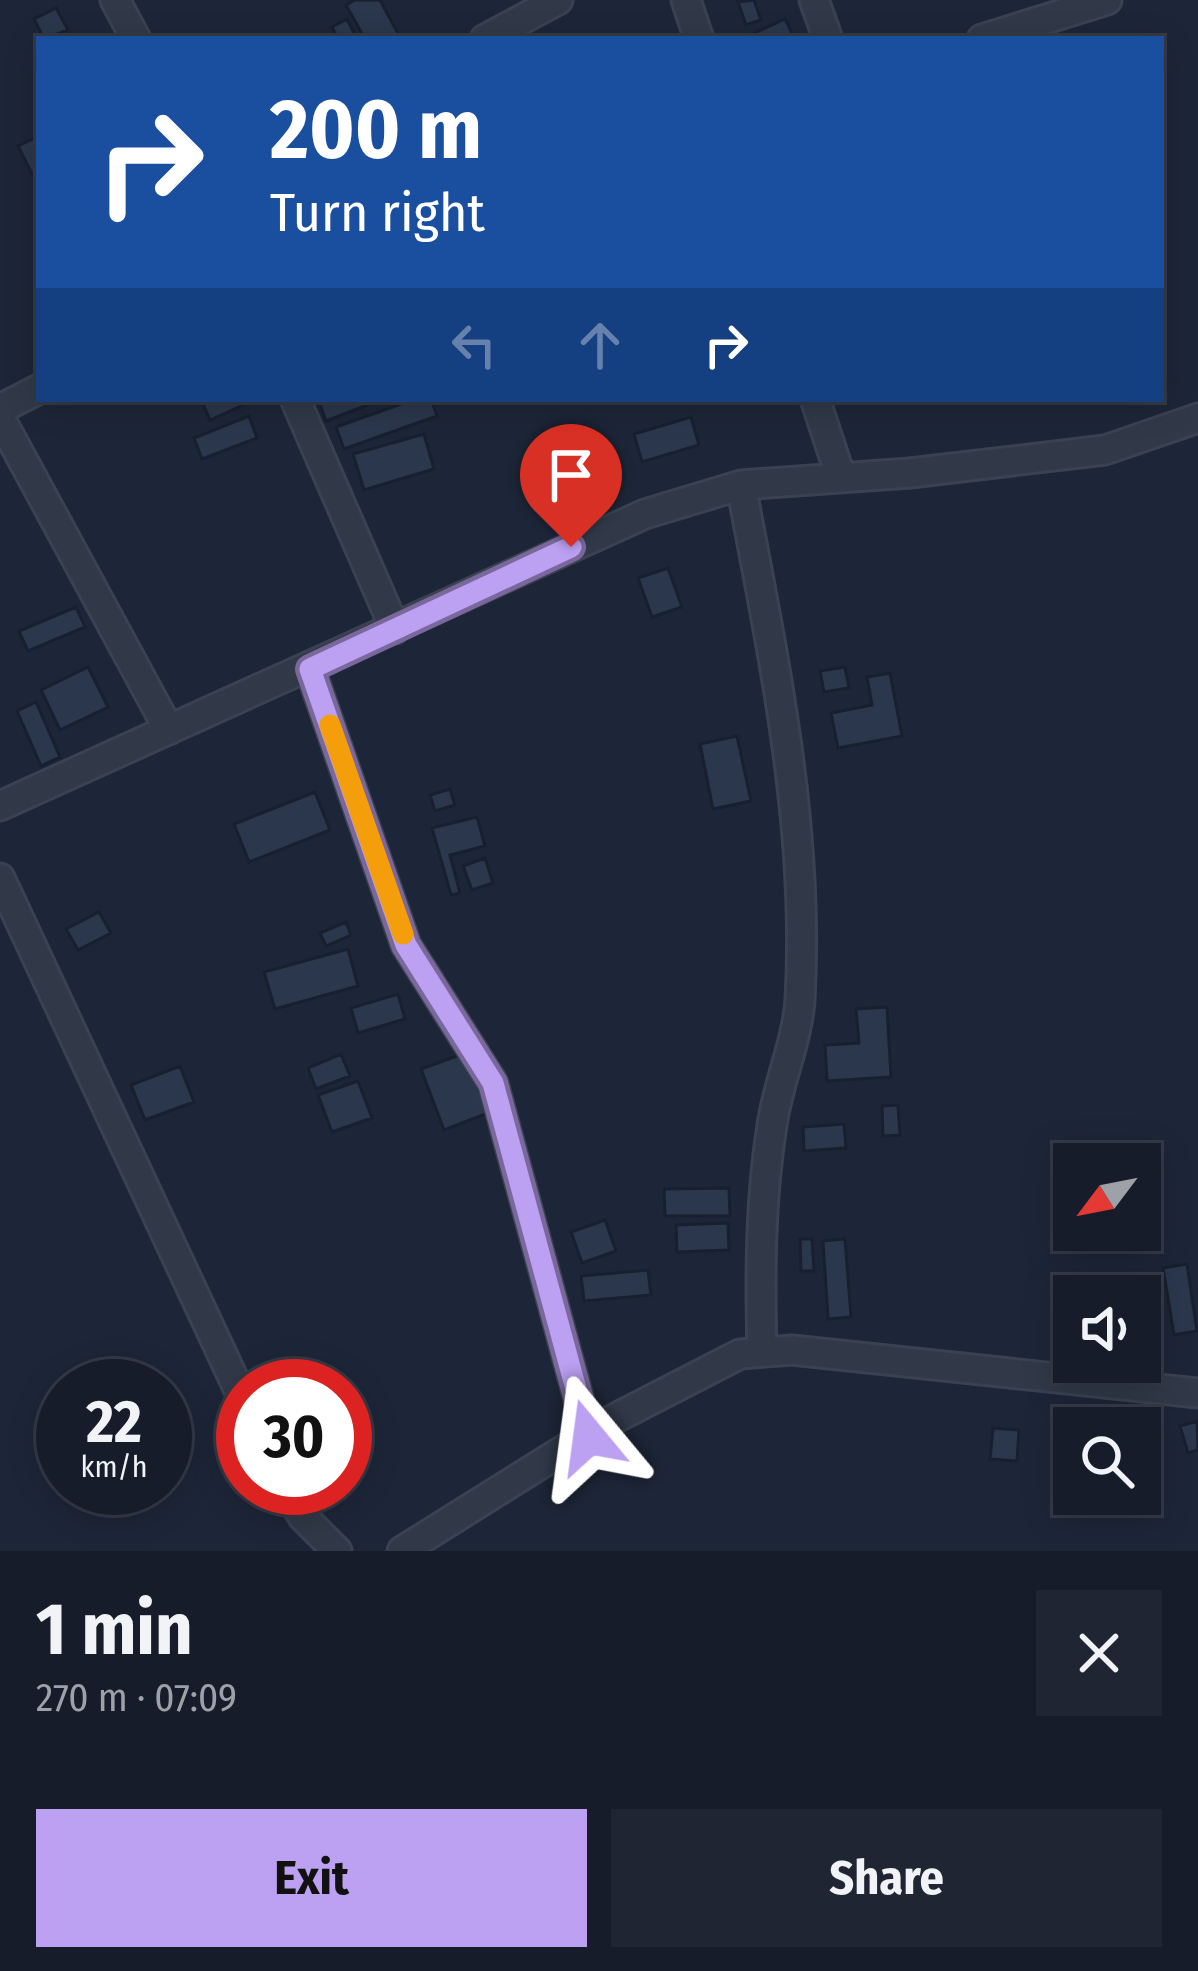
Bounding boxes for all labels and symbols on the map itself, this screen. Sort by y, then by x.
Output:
pin [520,424,622,547]
north arrow [1053,1143,1161,1251]
speed limit sign: 30 [216,1359,372,1515]
position arrow [526,1374,652,1500]

